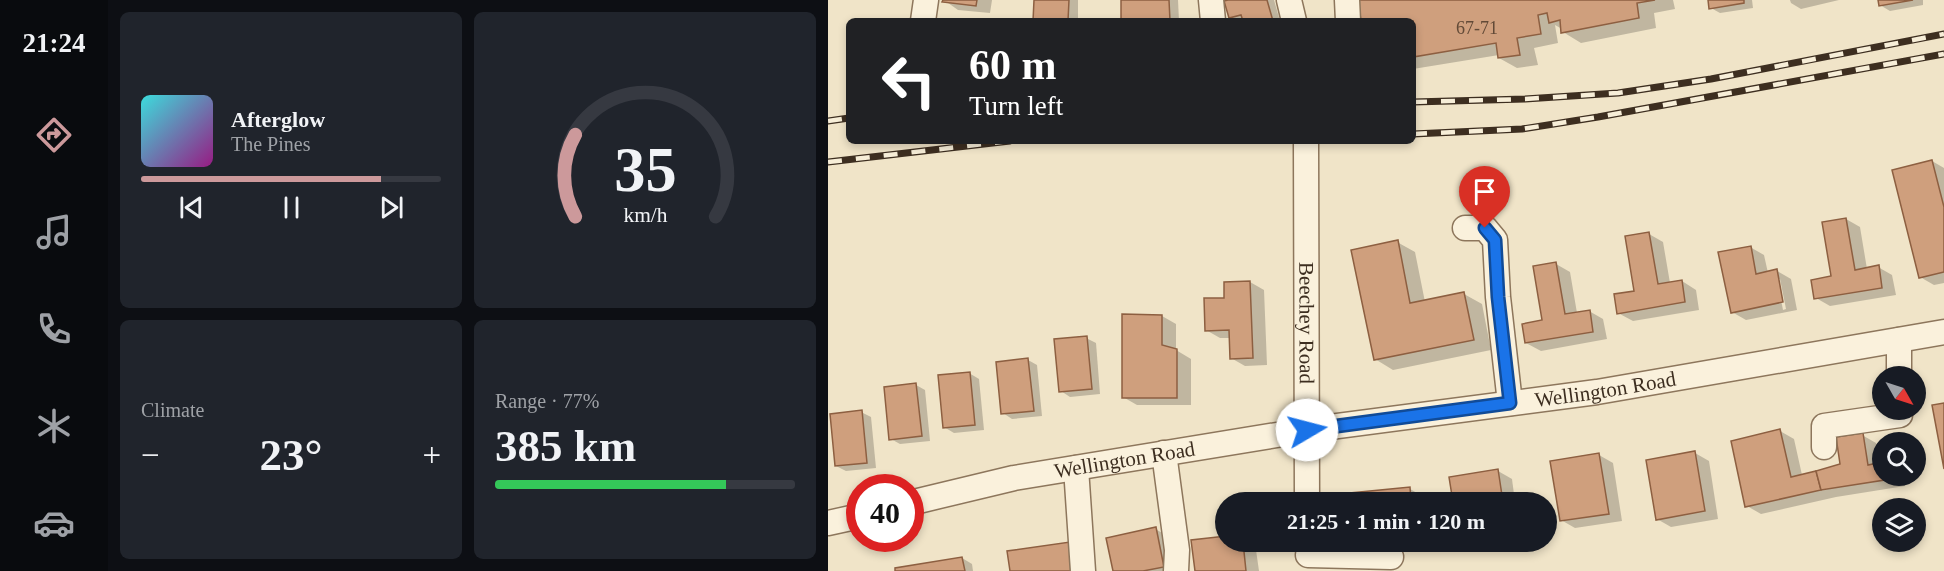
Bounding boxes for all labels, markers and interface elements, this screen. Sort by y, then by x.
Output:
house number: 67-71 [1456,18,1498,38]
text: 21:24 [23,28,86,58]
icon: left [870,42,948,120]
text: 60 m [969,42,1057,88]
text: Turn left [969,91,1063,121]
text: Afterglow [231,107,325,132]
icon: directions [33,114,75,156]
text: The Pines [231,133,310,155]
text: 35 [614,135,676,204]
pin [1459,166,1510,228]
icon: arrive [1468,175,1501,208]
icon: previous [175,191,208,224]
icon: pause [275,191,308,224]
icon: next [375,191,408,224]
text: km/h [623,203,667,227]
icon: music [33,211,75,253]
street label: Beechey Road [1294,262,1319,384]
icon: phone [33,308,75,350]
street label: Wellington Road [1533,366,1678,412]
north arrow [1872,366,1926,420]
map controls [1872,366,1926,552]
text: Range · 77% [495,390,599,412]
position arrow [1275,398,1339,462]
text: Climate [141,399,204,421]
icon: climate [33,405,75,447]
text: 385 km [495,421,636,471]
text: 23° [260,430,323,480]
button: search [1872,432,1926,486]
street label: Wellington Road [1052,436,1197,483]
text: − [141,437,160,473]
text: + [422,437,441,473]
speed limit sign: 40 [846,474,924,552]
button: layers [1872,498,1926,552]
icon: car [33,502,75,544]
text: 21:25 · 1 min · 120 m [1287,509,1485,534]

